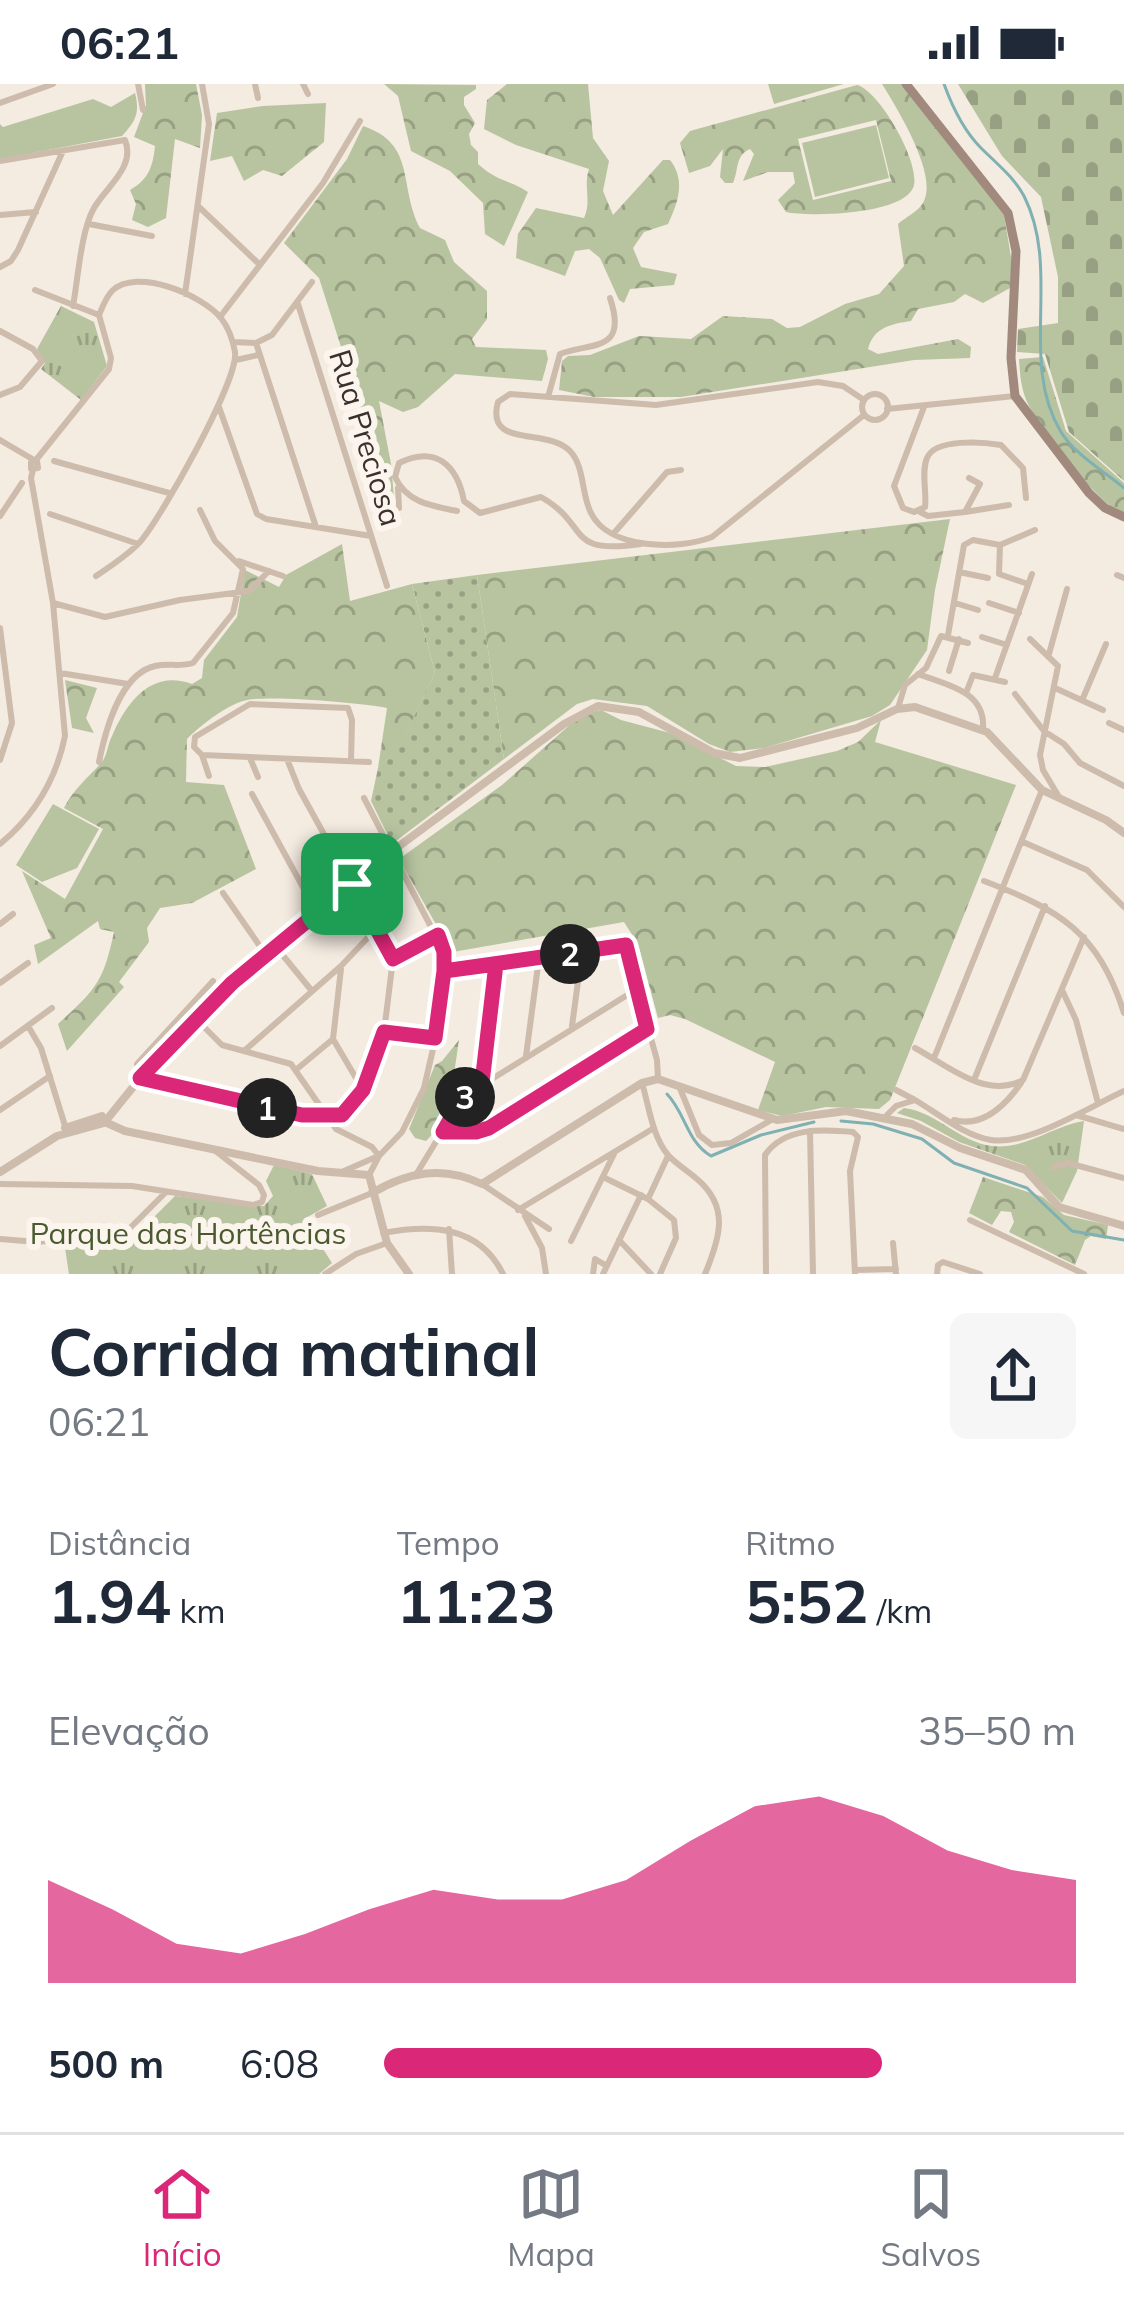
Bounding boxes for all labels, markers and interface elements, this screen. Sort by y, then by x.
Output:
text: 06:21 [60,14,179,70]
street label: Rua Preciosa [321,345,411,530]
pin [301,833,403,935]
icon: arrive [319,851,385,917]
pin: 2 [540,924,600,984]
text: 2 [560,933,580,974]
pin: 3 [435,1067,495,1127]
text: 3 [455,1076,475,1117]
pin: 1 [237,1078,297,1138]
text: 1 [257,1087,277,1128]
park label: Parque das Hortências [30,1214,346,1252]
text: Corrida matinal [48,1310,539,1393]
button: share [950,1313,1076,1439]
text: 06:21 [48,1397,151,1446]
text: Distância [48,1522,191,1563]
text: Tempo [397,1522,500,1563]
text: Ritmo [745,1522,835,1563]
text: 1.94 [48,1563,171,1638]
text: 11:23 [397,1563,556,1638]
text: 5:52 [745,1563,868,1638]
text: km [171,1590,225,1631]
text: /km [868,1590,932,1631]
text: Elevação [48,1706,210,1755]
text: 35–50 m [918,1706,1076,1755]
text: 500 m [48,2039,164,2088]
text: 6:08 [240,2039,319,2088]
tab: Início [143,2161,222,2274]
tab: Mapa [507,2161,595,2274]
tab: Salvos [880,2161,981,2274]

